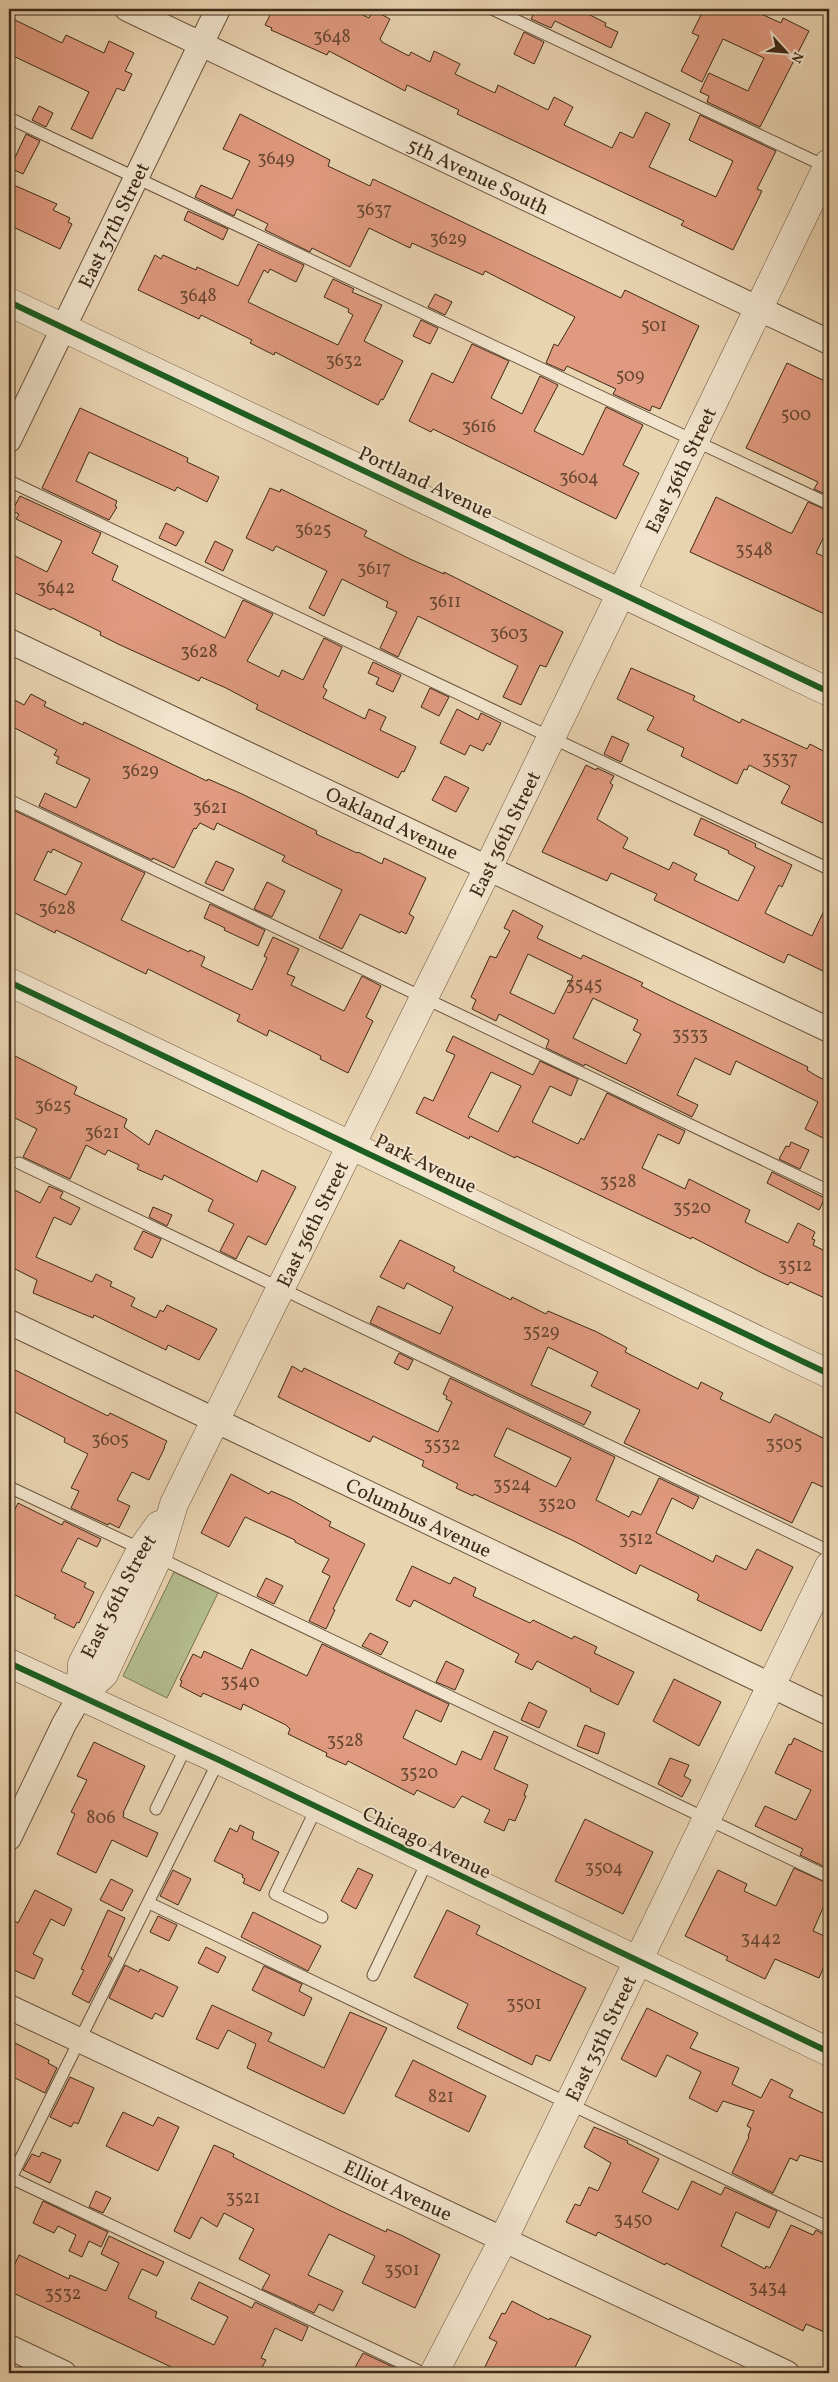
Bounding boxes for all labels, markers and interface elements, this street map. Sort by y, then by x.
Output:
house number: 3648 [313,25,351,50]
north arrow [760,28,810,78]
text: N [786,48,807,66]
street label: 5th Avenue South [402,132,553,223]
house number: 3649 [257,147,295,172]
street label: East 37th Street [73,158,158,294]
house number: 3637 [356,198,392,223]
house number: 3629 [429,227,467,252]
house number: 3648 [179,284,217,309]
house number: 501 [641,314,667,339]
house number: 3632 [325,349,363,374]
house number: 509 [616,364,644,389]
street label: East 36th Street [640,403,725,539]
house number: 500 [781,403,811,428]
house number: 3616 [462,415,496,440]
street label: Portland Avenue [353,440,497,527]
house number: 3604 [559,466,599,491]
house number: 3625 [295,518,331,543]
house number: 3548 [735,538,773,563]
house number: 3617 [357,557,391,582]
house number: 3642 [37,576,75,601]
house number: 3611 [429,590,461,615]
house number: 3603 [490,622,528,647]
house number: 3628 [180,640,218,665]
house number: 3537 [762,747,798,772]
house number: 3629 [121,759,159,784]
street label: East 36th Street [464,767,549,903]
street label: Oakland Avenue [320,781,462,868]
house number: 3621 [193,796,228,821]
house number: 3628 [38,897,76,922]
house number: 3545 [566,973,602,998]
house number: 3533 [672,1023,708,1048]
house number: 3625 [35,1094,71,1119]
house number: 3621 [85,1121,120,1146]
street label: Park Avenue [369,1128,481,1202]
street label: East 36th Street [271,1157,357,1293]
house number: 3528 [600,1170,636,1195]
house number: 3520 [673,1196,711,1221]
house number: 3512 [778,1254,812,1279]
house number: 3529 [523,1320,559,1345]
house number: 3605 [91,1428,129,1453]
house number: 3505 [766,1432,802,1457]
house number: 3532 [424,1433,460,1458]
street label: Columbus Avenue [340,1472,496,1566]
house number: 3524 [493,1473,531,1498]
house number: 3520 [538,1492,576,1517]
house number: 3512 [619,1527,653,1552]
street label: East 36th Street [75,1529,164,1664]
house number: 3540 [220,1670,260,1695]
house number: 3528 [327,1729,363,1754]
house number: 3520 [400,1761,438,1786]
street label: Chicago Avenue [357,1800,495,1887]
house number: 806 [86,1806,116,1831]
house number: 3504 [585,1856,623,1881]
house number: 3442 [741,1927,781,1952]
street label: East 35th Street [560,1971,645,2107]
house number: 3501 [506,1992,542,2017]
house number: 821 [428,2085,454,2110]
street label: Elliot Avenue [338,2154,456,2229]
house number: 3521 [226,2186,260,2211]
house number: 3450 [614,2208,652,2233]
house number: 3501 [384,2258,420,2283]
house number: 3434 [748,2276,788,2301]
house number: 3532 [45,2282,81,2307]

